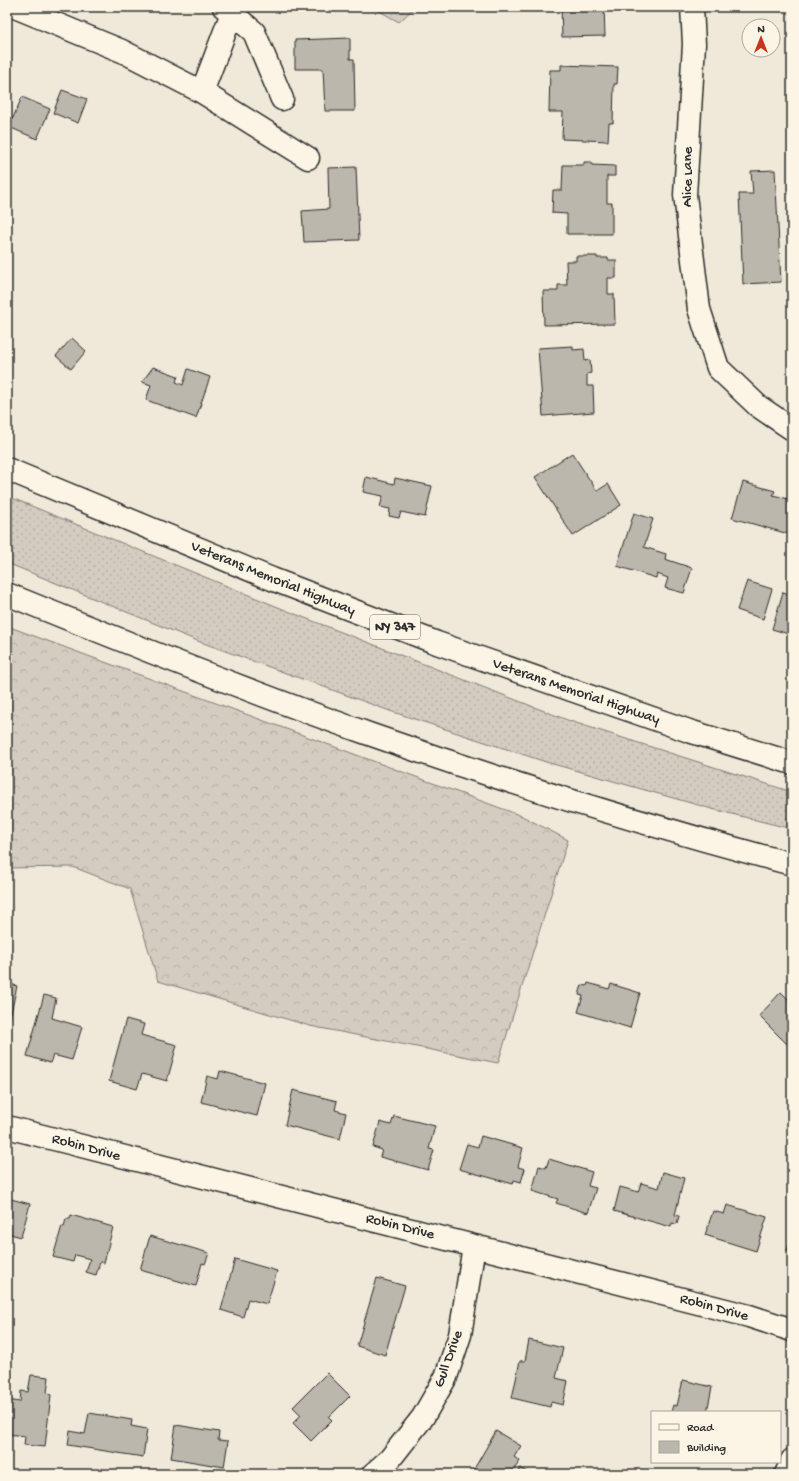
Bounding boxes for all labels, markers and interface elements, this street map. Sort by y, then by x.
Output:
north arrow [741,18,781,58]
text: N [757,24,765,36]
street label: Alice Lane [679,147,697,207]
street label: Veterans Memorial Highway [187,537,358,621]
road number: NY 347 [370,615,420,639]
street label: Veterans Memorial Highway [489,655,663,729]
street label: Robin Drive [50,1130,122,1166]
street label: Robin Drive [364,1210,436,1244]
street label: Robin Drive [678,1290,750,1326]
street label: Gull Drive [430,1328,468,1390]
legend [651,1411,781,1463]
text: Road [687,1422,714,1436]
text: Building [686,1442,726,1456]

